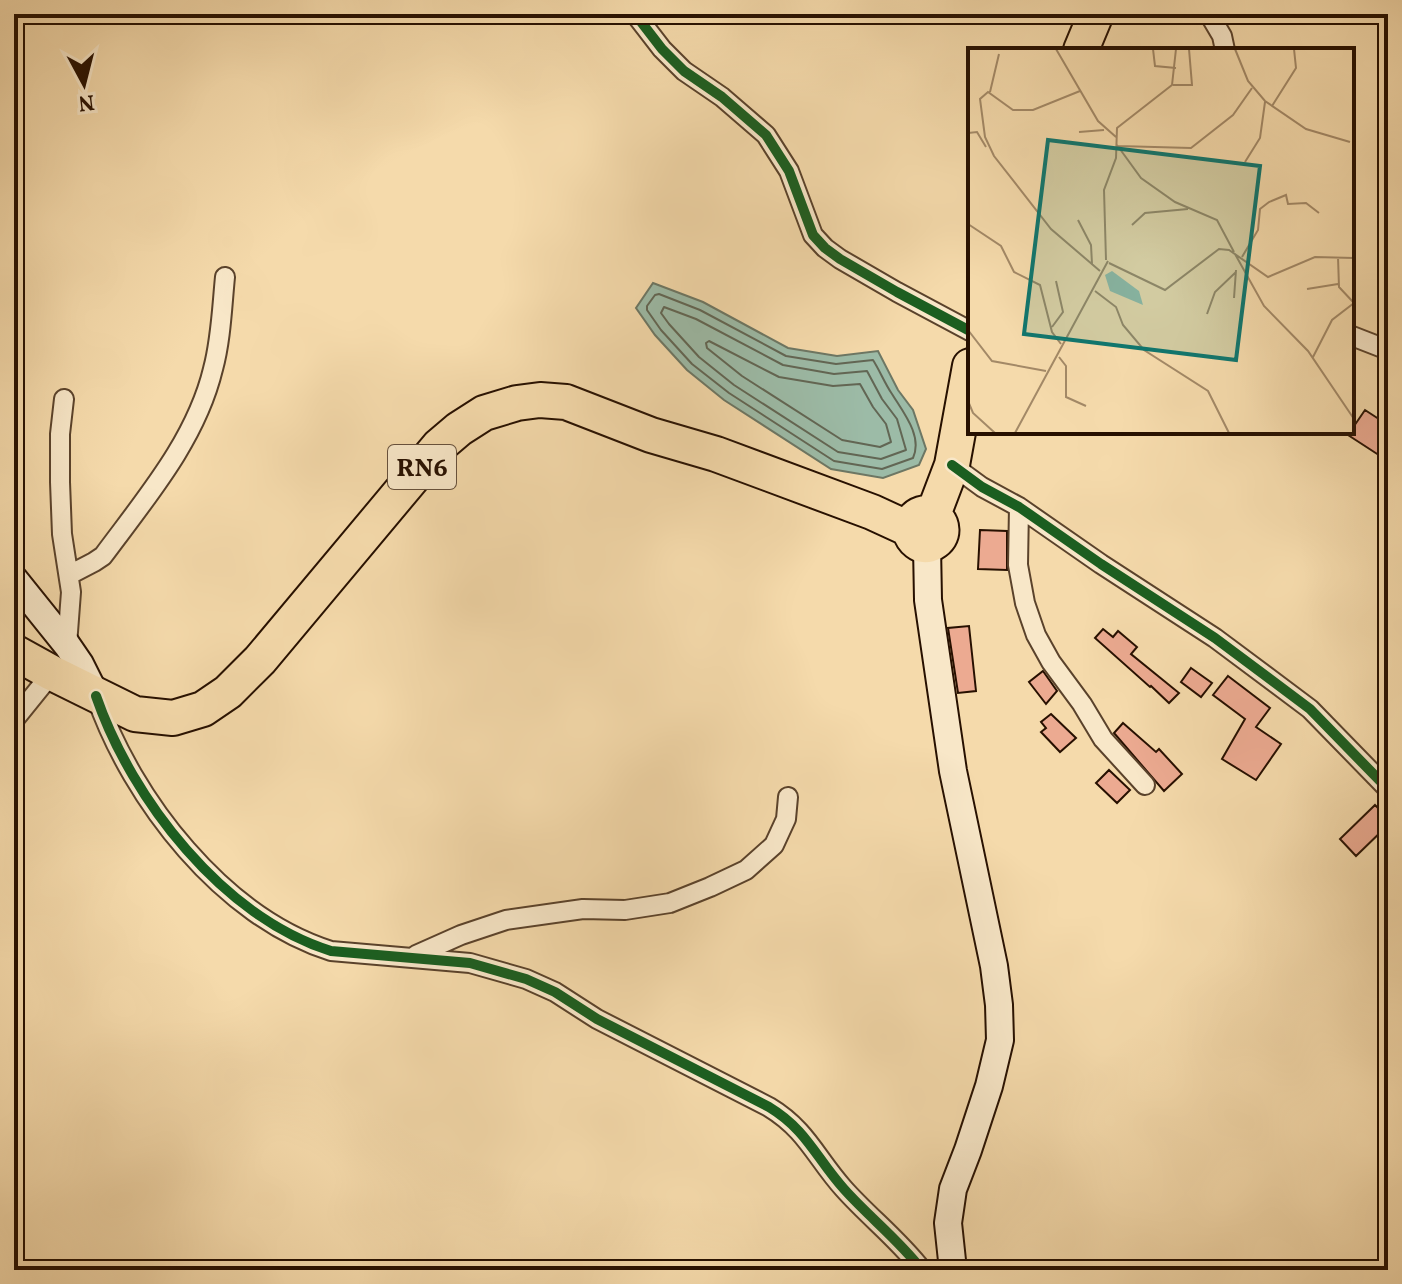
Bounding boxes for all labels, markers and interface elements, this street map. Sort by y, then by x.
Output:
north arrow [44,44,124,124]
inset map [968,48,1354,434]
text: N [76,85,96,118]
road number: RN6 [388,445,456,489]

